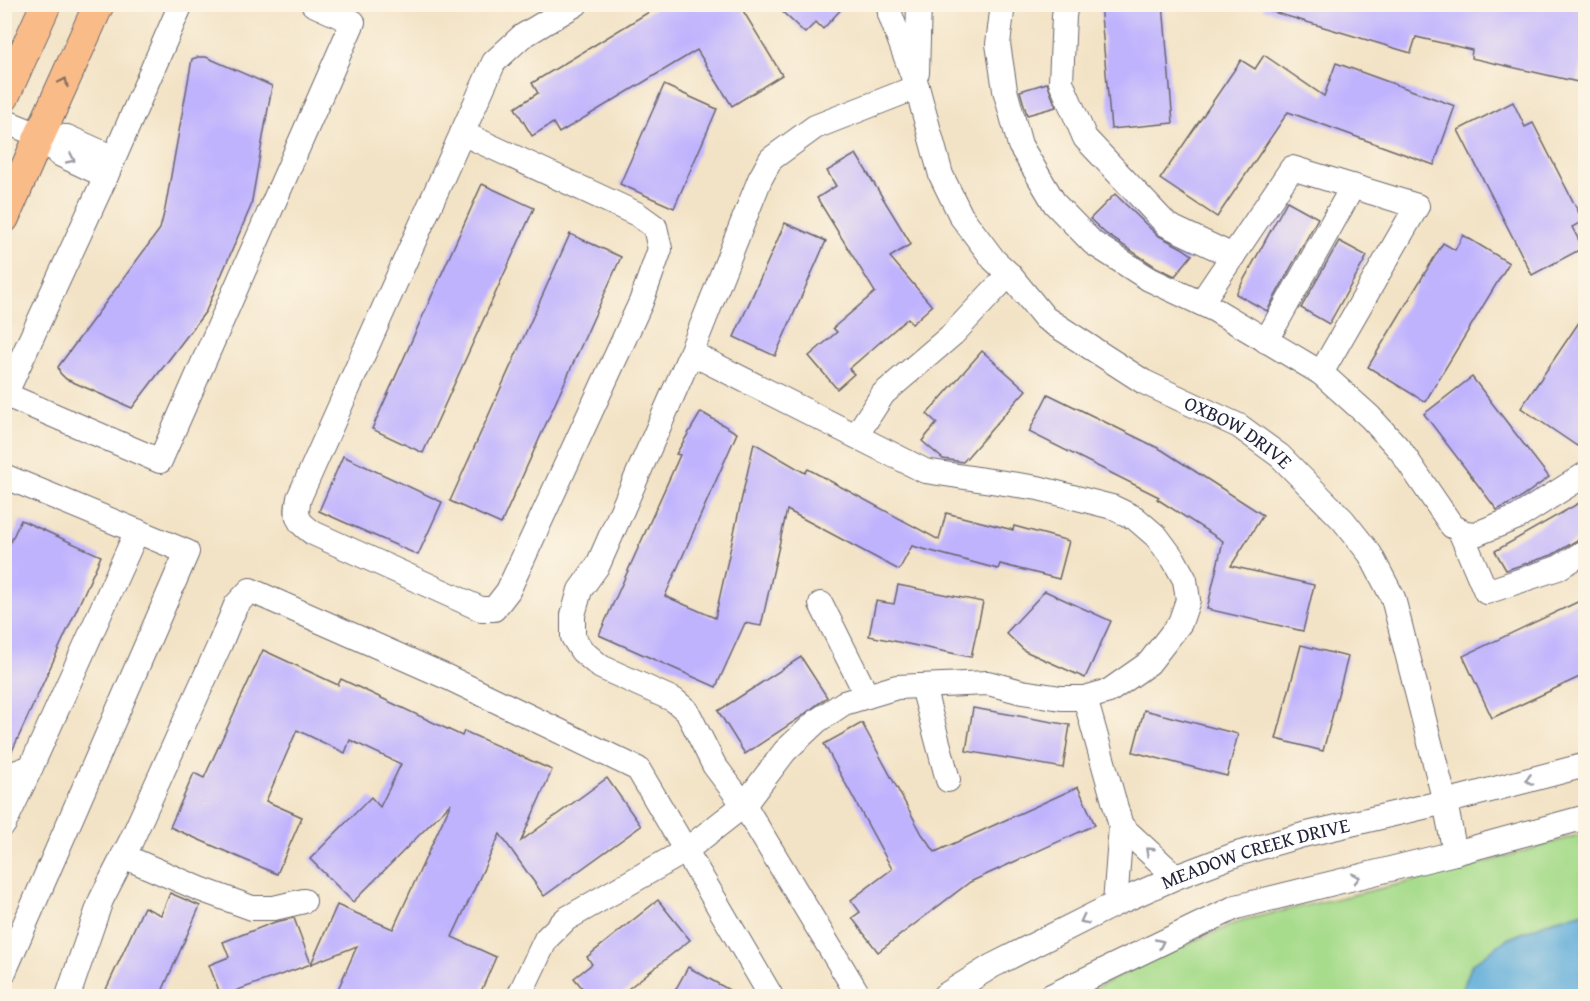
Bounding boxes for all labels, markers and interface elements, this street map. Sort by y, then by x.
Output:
one-way arrow [56,77,68,88]
one-way arrow [64,152,75,164]
street label: OXBOW DRIVE [1180,388,1300,475]
one-way arrow [1524,773,1535,785]
street label: MEADOW CREEK DRIVE [1156,810,1352,896]
one-way arrow [1145,848,1156,859]
one-way arrow [1351,872,1361,885]
one-way arrow [1079,912,1090,924]
one-way arrow [1153,938,1164,950]

